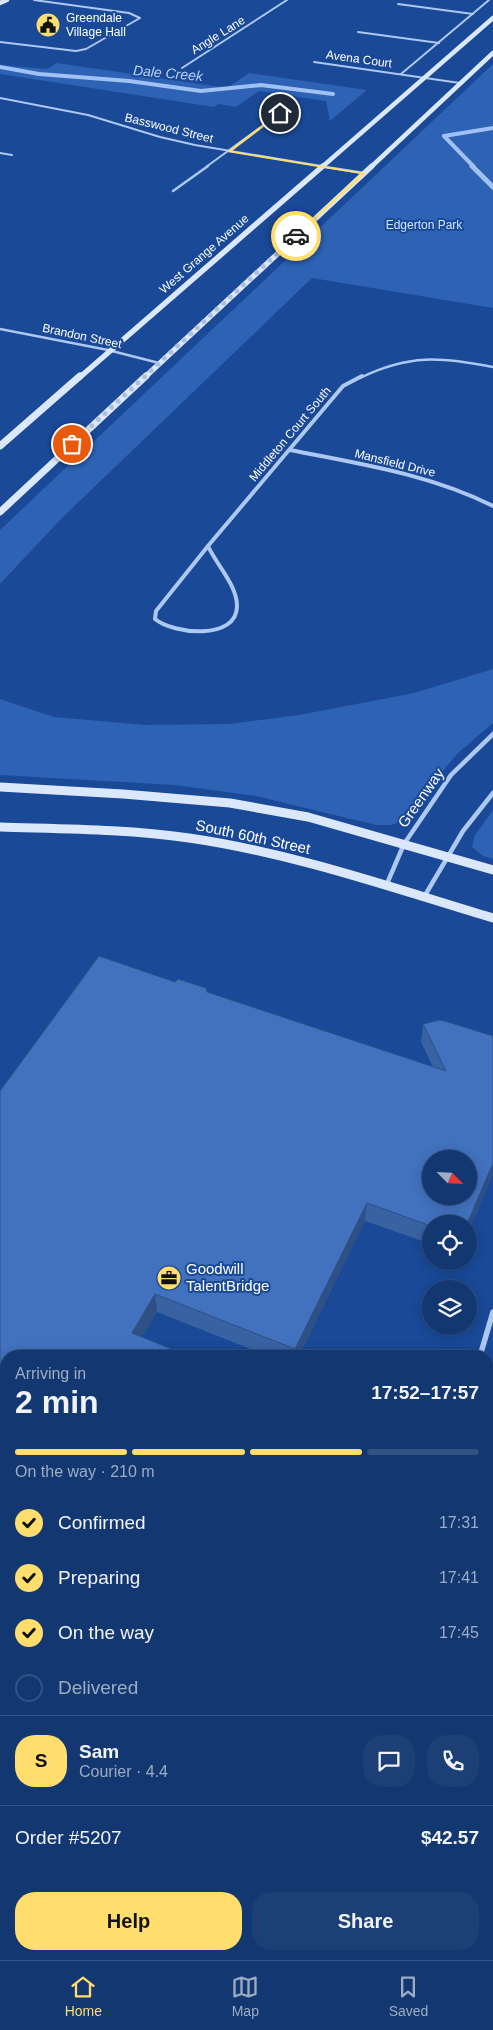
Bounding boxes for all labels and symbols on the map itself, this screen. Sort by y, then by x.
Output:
place label: Greendale Village Hall [66,11,126,39]
public building icon: Greendale Village Hall [35,12,61,38]
street label: Angle Lane [189,13,248,57]
street label: Avena Court [325,47,394,71]
water label: Dale Creek [132,62,205,84]
pin [259,92,301,134]
street label: Basswood Street [123,110,215,146]
street label: West Grange Avenue [157,211,252,297]
courier [271,211,321,261]
park label: Edgerton Park [386,218,463,232]
street label: Brandon Street [41,321,124,351]
street label: Middleton Court South [246,384,334,484]
pin [51,423,93,465]
street label: Mansfield Drive [353,446,437,480]
street label: Greenway [394,764,447,831]
street label: South 60th Street [194,816,313,857]
north arrow [422,1150,478,1205]
place label: Goodwill TalentBridge [186,1260,269,1294]
office icon: Goodwill TalentBridge [156,1265,182,1291]

